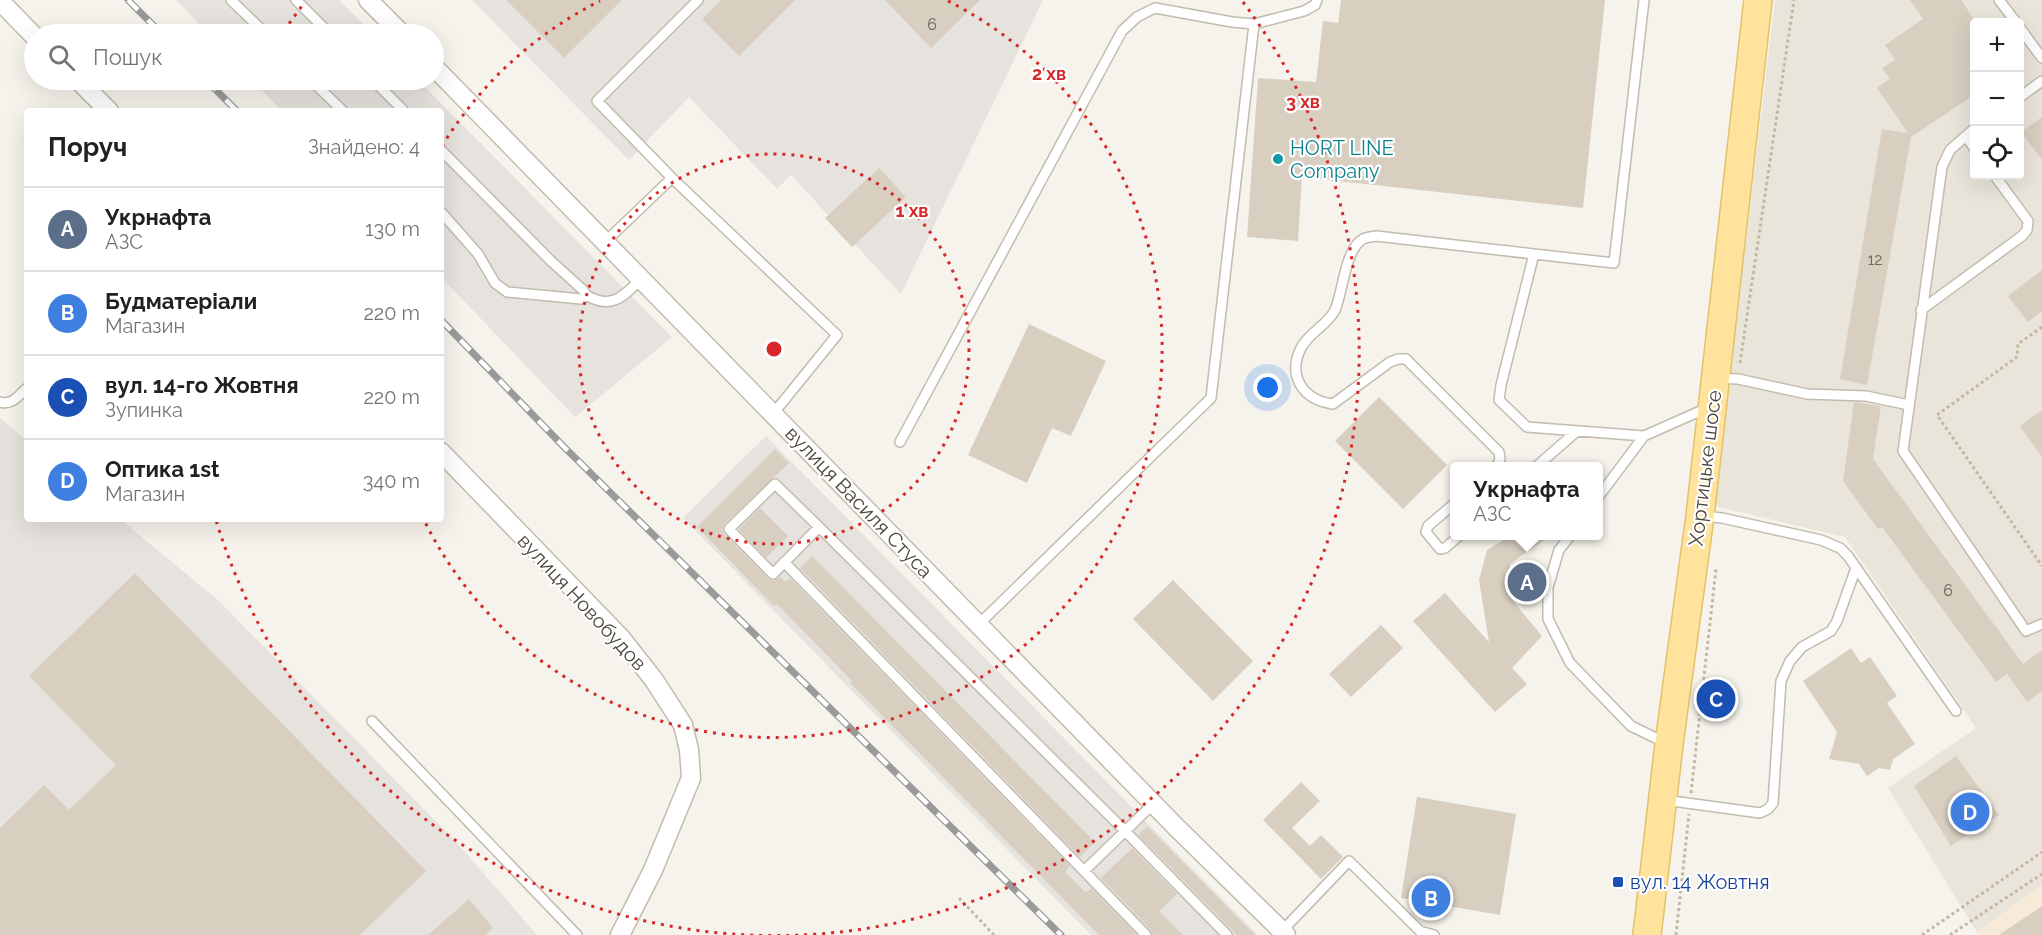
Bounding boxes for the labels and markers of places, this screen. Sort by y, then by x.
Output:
place label: HORT LINE Company [1290,136,1394,183]
marker: HORT LINE Company [1271,152,1285,166]
centre of rings [764,339,784,359]
pin: A [1508,560,1546,604]
pin: C [1696,676,1736,722]
pin: D [1950,790,1990,834]
place label: вул. 14 Жовтня [1630,870,1770,894]
marker: вул. 14 Жовтня [1611,875,1625,889]
pin: B [1412,876,1450,920]

